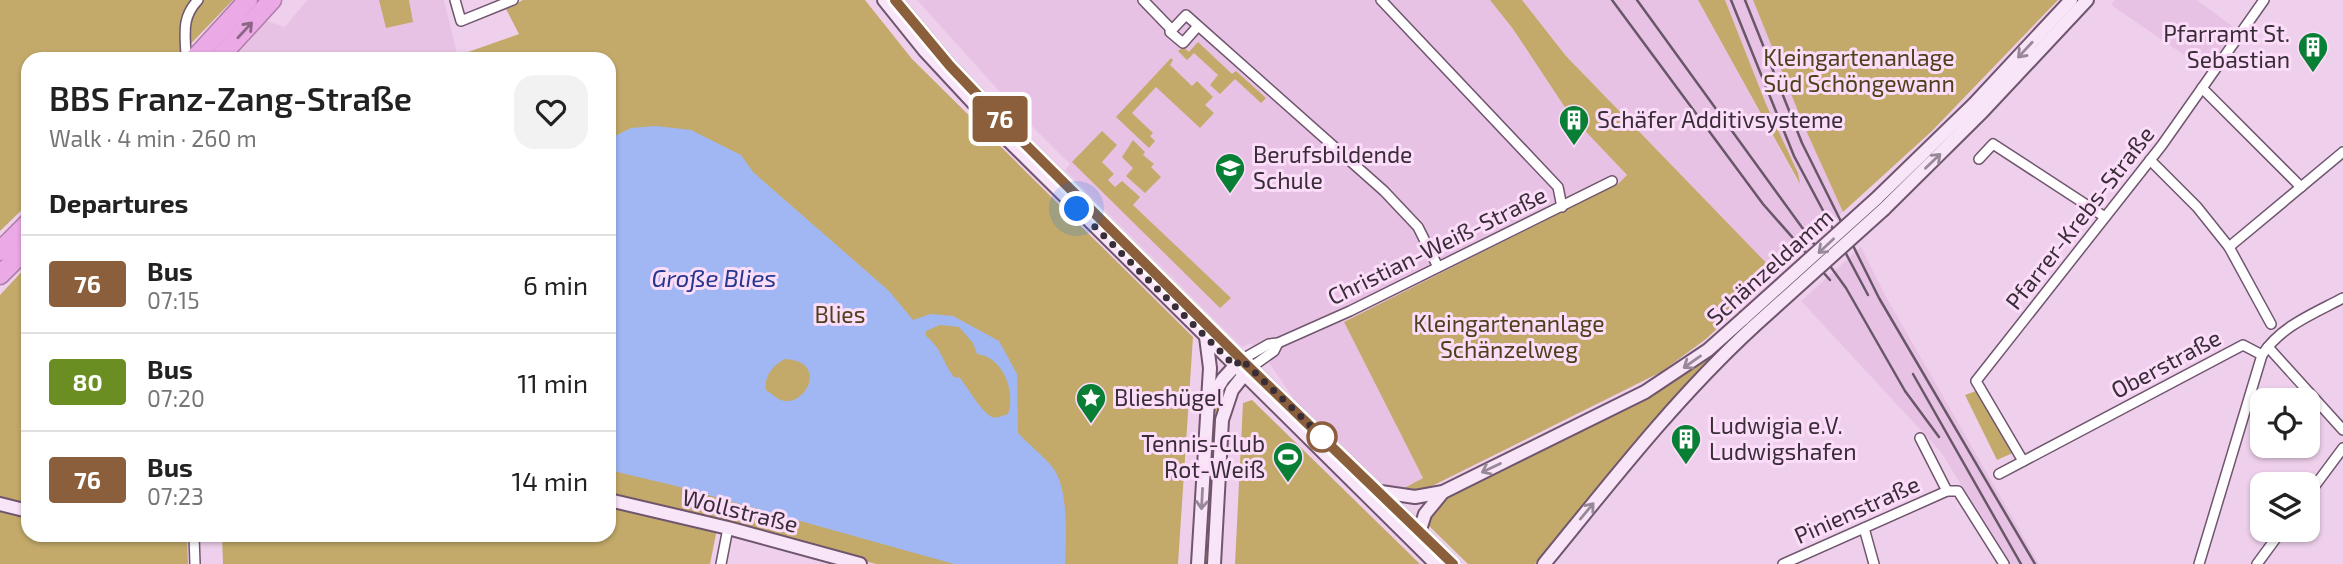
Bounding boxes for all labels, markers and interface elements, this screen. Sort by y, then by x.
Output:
place label: Pfarramt St. Sebastian [2163,19,2290,73]
one-way arrow [236,22,253,39]
building icon: Pfarramt St. Sebastian [2296,30,2330,74]
one-way arrow [2016,41,2033,58]
park label: Kleingartenanlage Süd Schöngewann [1763,43,1955,97]
button: heart [514,75,588,149]
text: BBS Franz-Zang-Straße [49,78,412,118]
line badge: 76 [968,96,1032,142]
building icon: Schäfer Additivsysteme [1557,103,1591,147]
text: 76 [987,104,1013,133]
place label: Schäfer Additivsysteme [1597,105,1843,133]
street label: Pfarrer-Krebs-Straße [1999,120,2159,315]
text: Walk · 4 min · 260 m [49,124,257,152]
place label: Berufsbildende Schule [1253,140,1412,194]
school or university icon: Berufsbildende Schule [1213,151,1247,195]
one-way arrow [1924,152,1941,169]
street label: Christian-Weiß-Straße [1323,180,1551,310]
text: Departures [49,187,188,218]
your location [1059,191,1094,226]
street label: Schänzeldamm [1700,202,1838,330]
one-way arrow [1818,237,1835,254]
text: Bus [147,255,193,286]
water label: Große Blies [652,263,776,292]
text: 76 [74,269,101,298]
text: 6 min [523,269,588,300]
text: 07:15 [147,286,200,314]
park label: Blies [815,300,865,328]
park label: Kleingartenanlage Schänzelweg [1413,309,1605,363]
street label: Oberstraße [2106,323,2225,404]
text: Bus [147,353,193,384]
one-way arrow [1683,355,1702,369]
text: 80 [72,367,103,396]
text: 11 min [517,367,588,398]
place icon: Blieshügel [1074,381,1108,425]
place label: Blieshügel [1114,383,1223,411]
text: 07:20 [147,384,205,412]
map controls [2250,388,2320,542]
button: locate [2250,388,2320,458]
place label: Ludwigia e.V. Ludwigshafen [1709,411,1857,465]
unlabelled marker [1307,422,1337,452]
building icon: Ludwigia e.V. Ludwigshafen [1669,422,1703,466]
place label: Tennis-Club Rot-Weiß [1141,429,1265,483]
sports icon: Tennis-Club Rot-Weiß [1271,440,1305,484]
text: Bus [147,451,193,482]
one-way arrow [1481,462,1502,476]
text: 76 [74,465,101,494]
text: 14 min [512,465,588,496]
street label: Pinienstraße [1790,469,1924,549]
button: layers [2250,472,2320,542]
text: 07:23 [147,482,204,510]
street label: Wollstraße [679,482,801,538]
one-way arrow [1195,487,1208,509]
one-way arrow [1579,503,1595,521]

